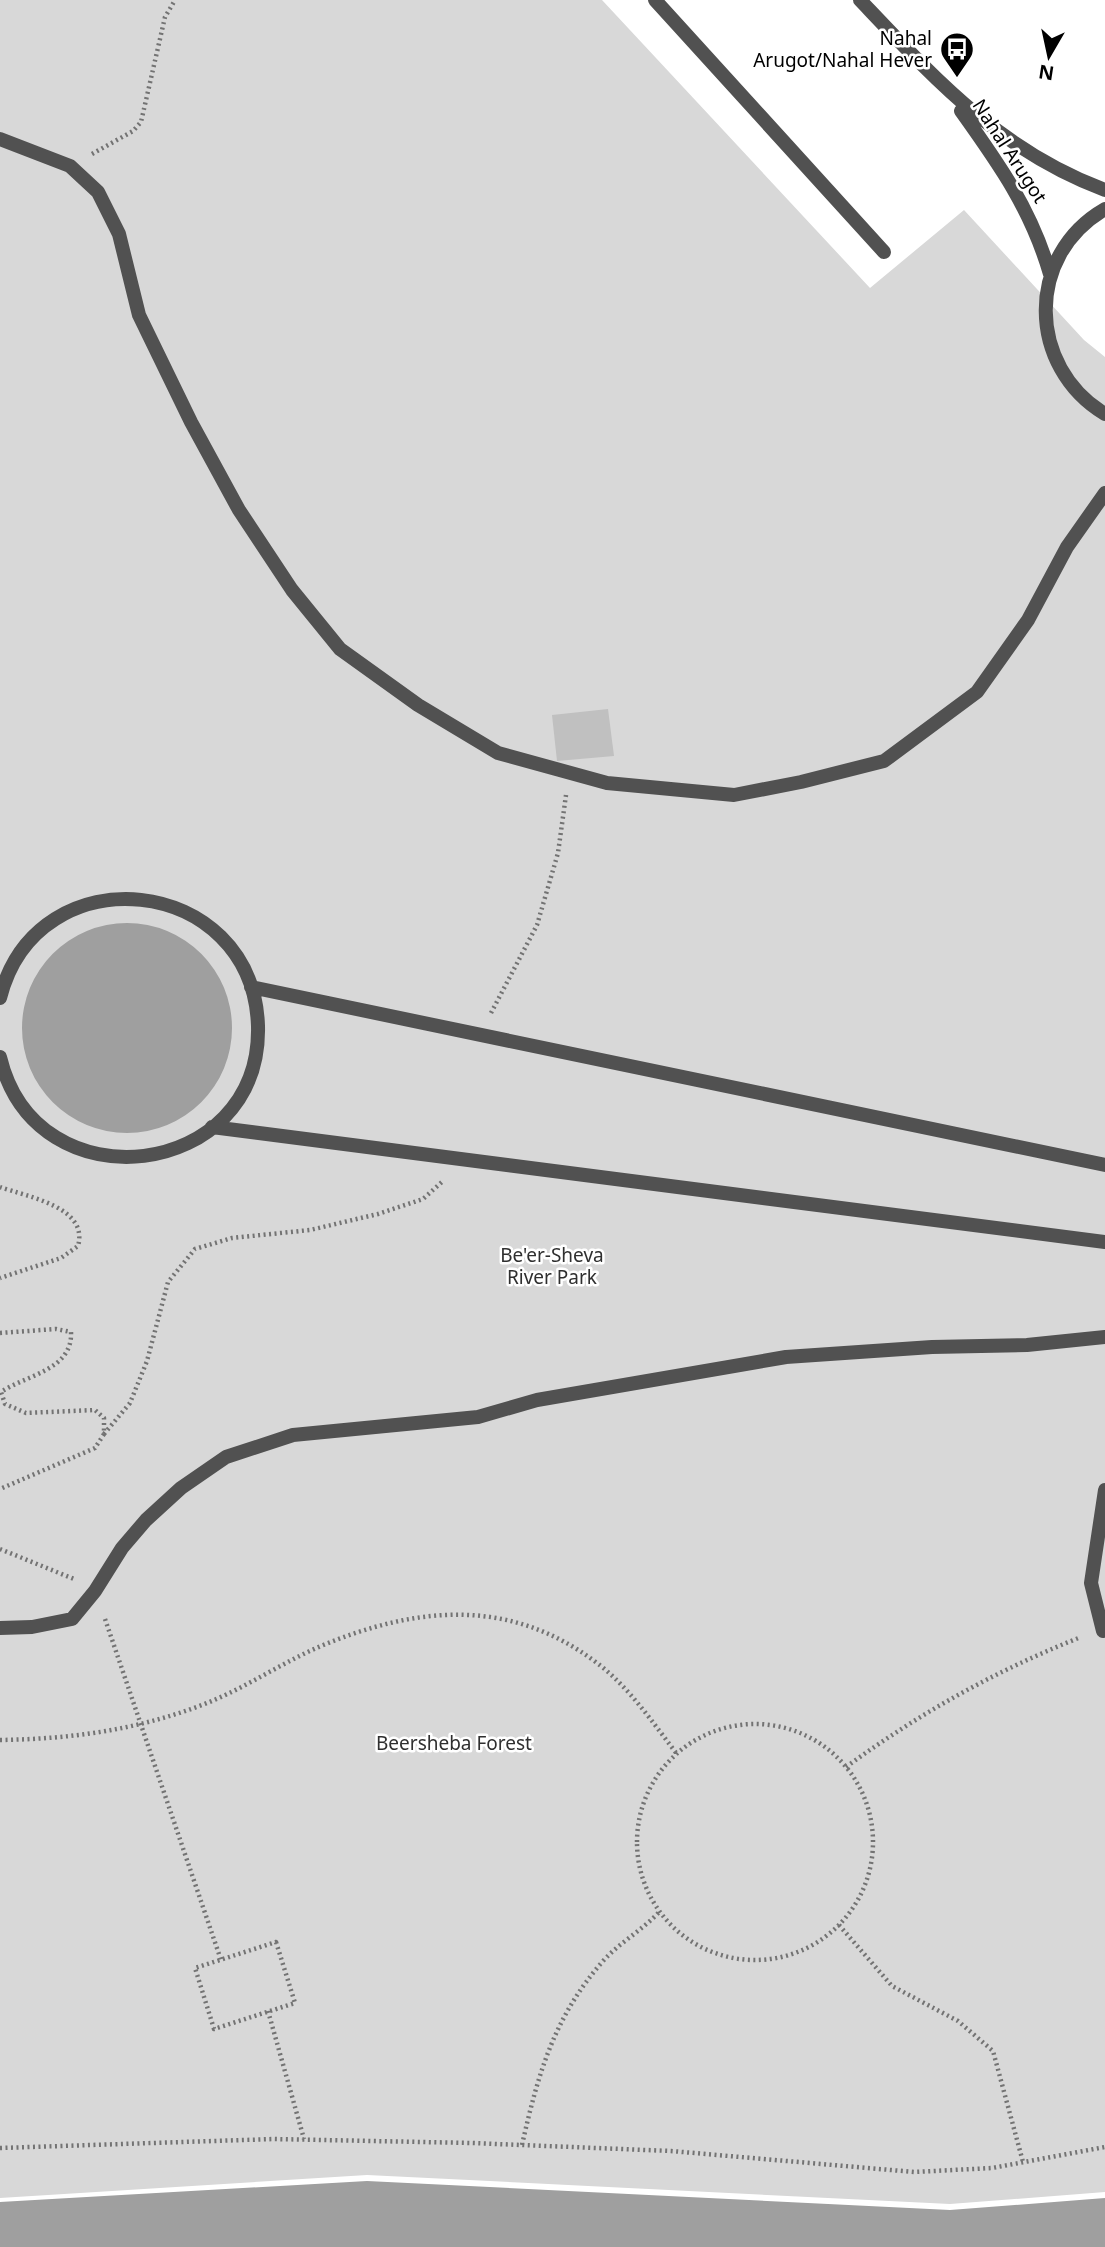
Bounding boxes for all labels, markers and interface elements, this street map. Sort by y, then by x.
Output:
north arrow [1014,21,1084,91]
place label: Nahal Arugot/Nahal Hever [753,25,932,73]
bus stop icon: Nahal Arugot/Nahal Hever [938,30,976,79]
text: N [1037,59,1056,87]
street label: Nahal Arugot [967,94,1053,208]
park label: Be'er-Sheva River Park [500,1242,604,1290]
park label: Beersheba Forest [376,1730,532,1756]

